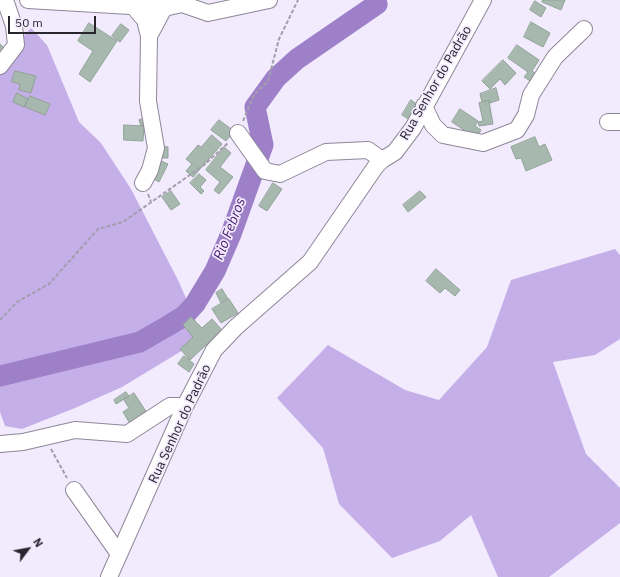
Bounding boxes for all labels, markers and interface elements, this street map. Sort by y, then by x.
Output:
scale bar [10,8,98,34]
text: 50 m [15,15,43,30]
street label: Rua Senhor do Padrão [397,23,475,143]
water label: Rio Febros [210,196,250,262]
street label: Rua Senhor do Padrão [146,362,214,486]
north arrow [8,529,48,569]
text: N [30,536,46,550]

